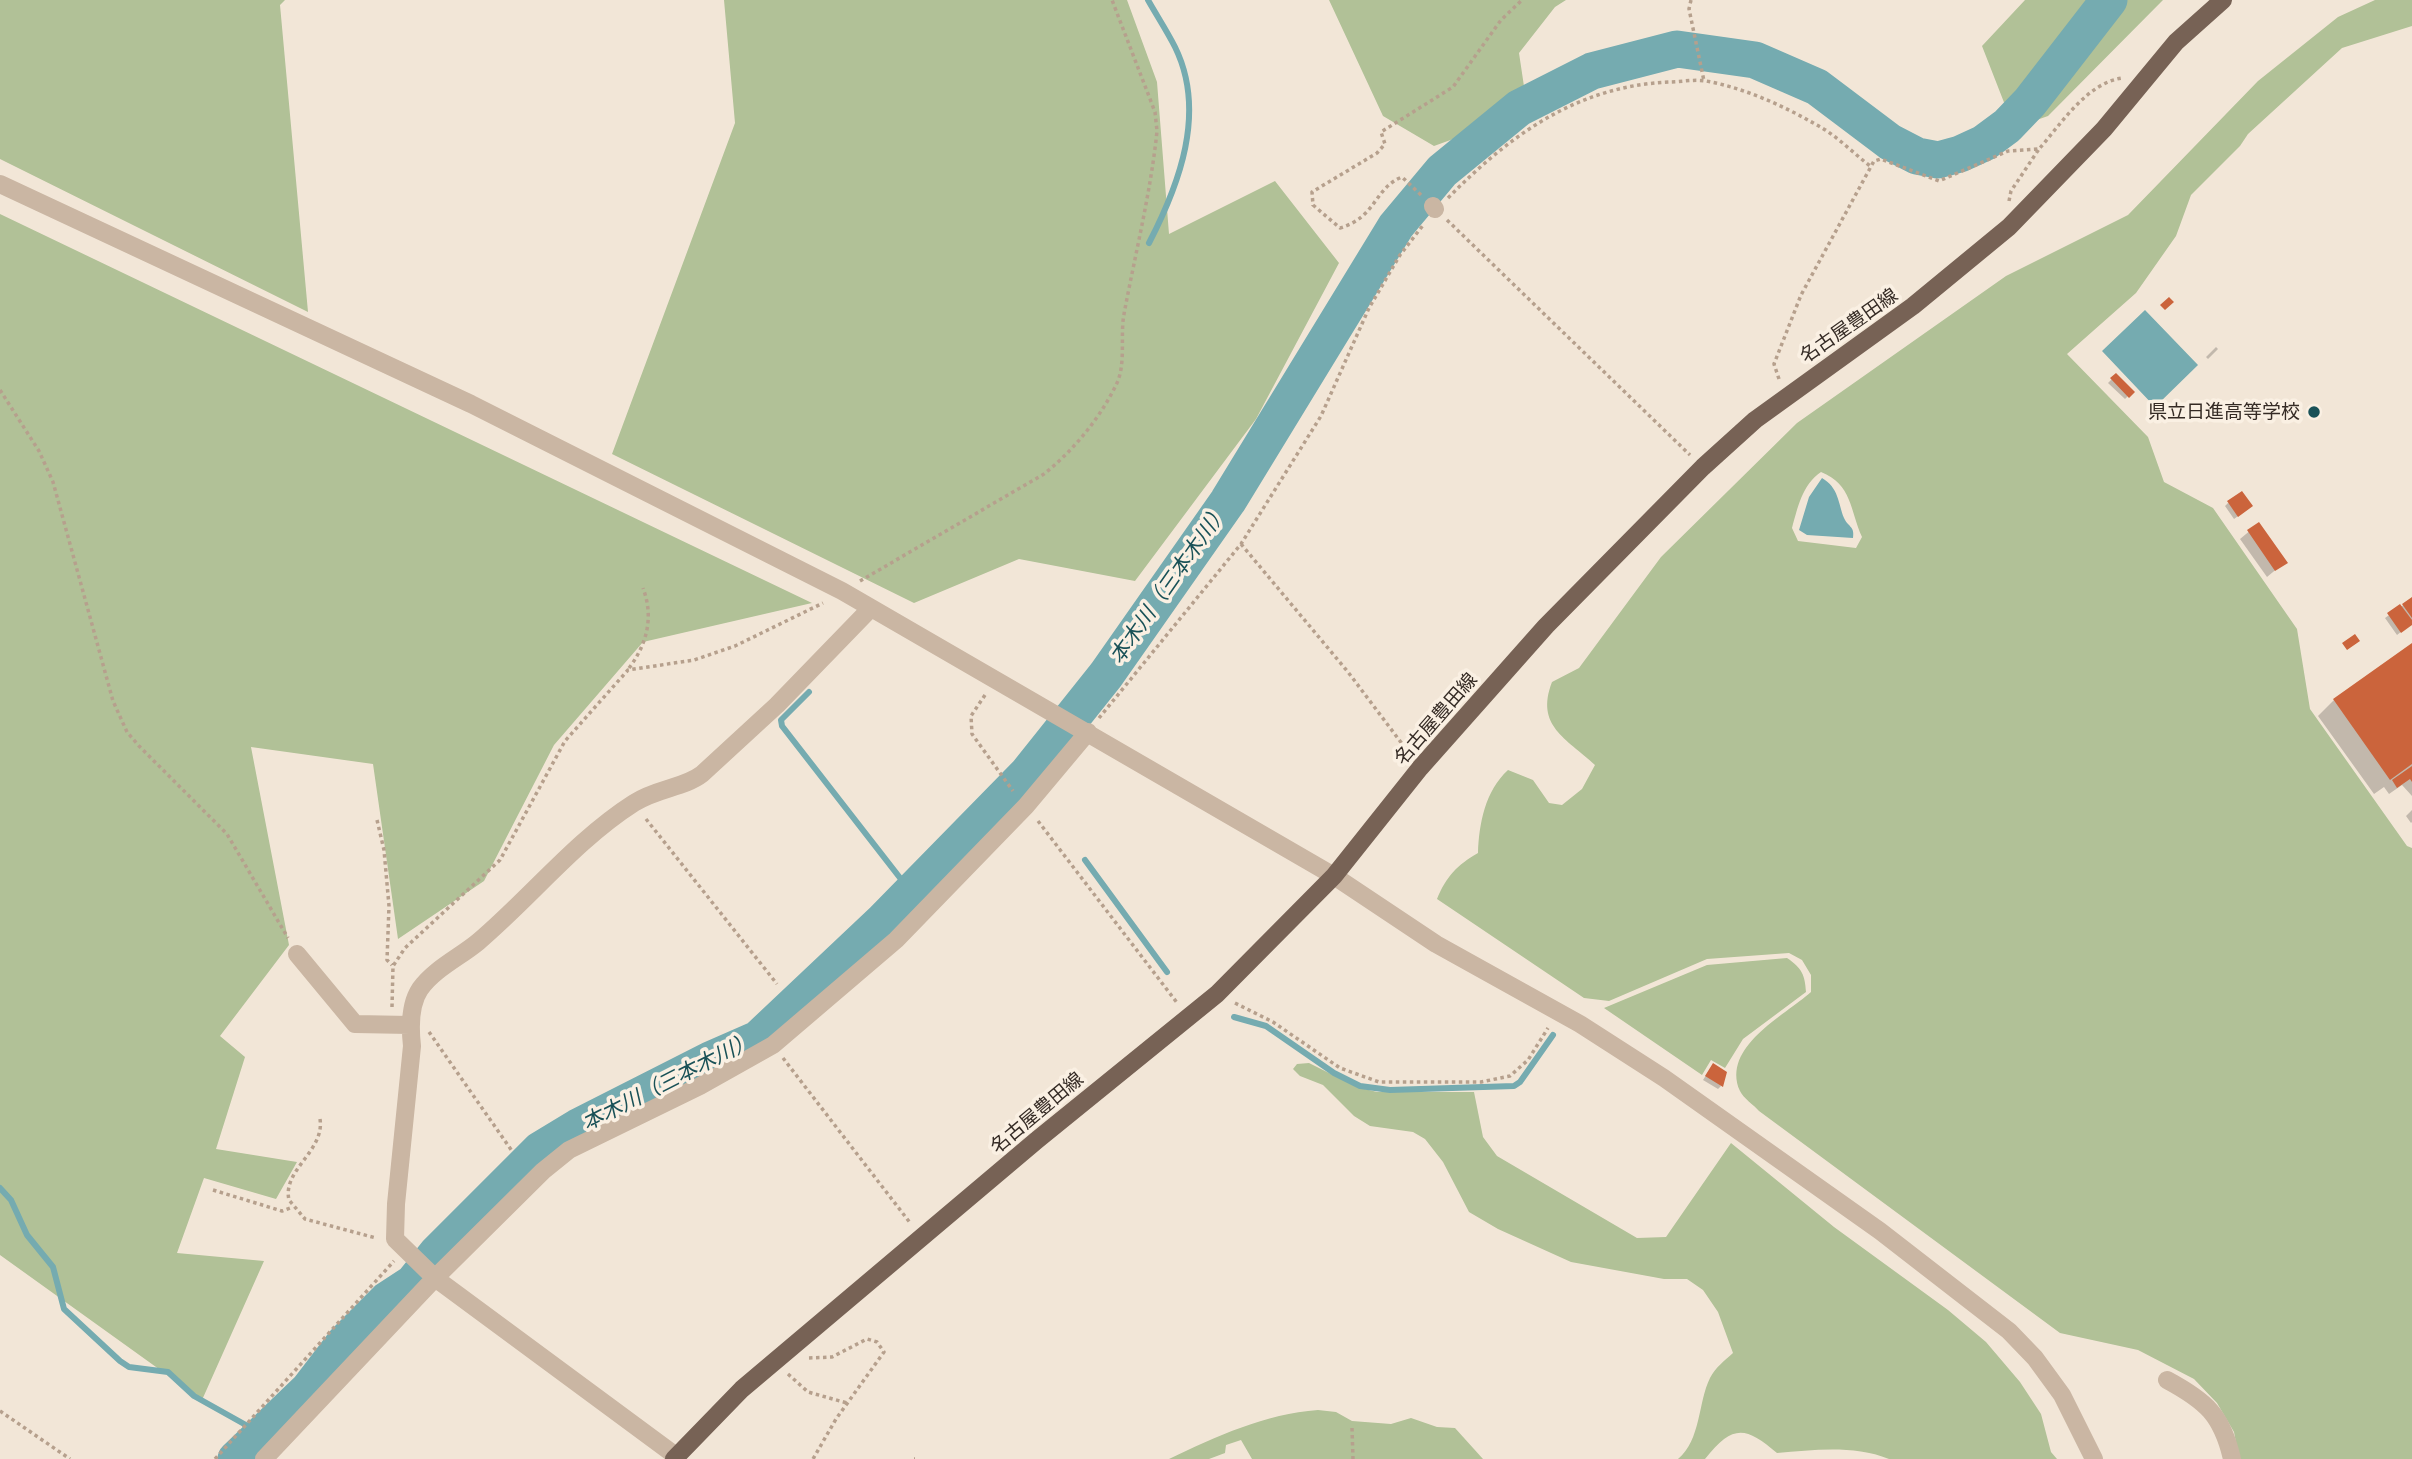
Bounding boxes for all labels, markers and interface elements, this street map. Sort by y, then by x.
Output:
street label: 名古屋豊田線 [1796,284,1902,368]
place label: 県立日進高等学校 [2148,401,2300,423]
marker: 県立日進高等学校 [2306,404,2322,420]
water label: 本木川（三本木川） [1104,499,1234,669]
street label: 名古屋豊田線 [1390,669,1482,769]
water label: 本木川（三本木川） [578,1028,758,1136]
street label: 名古屋豊田線 [986,1068,1088,1158]

